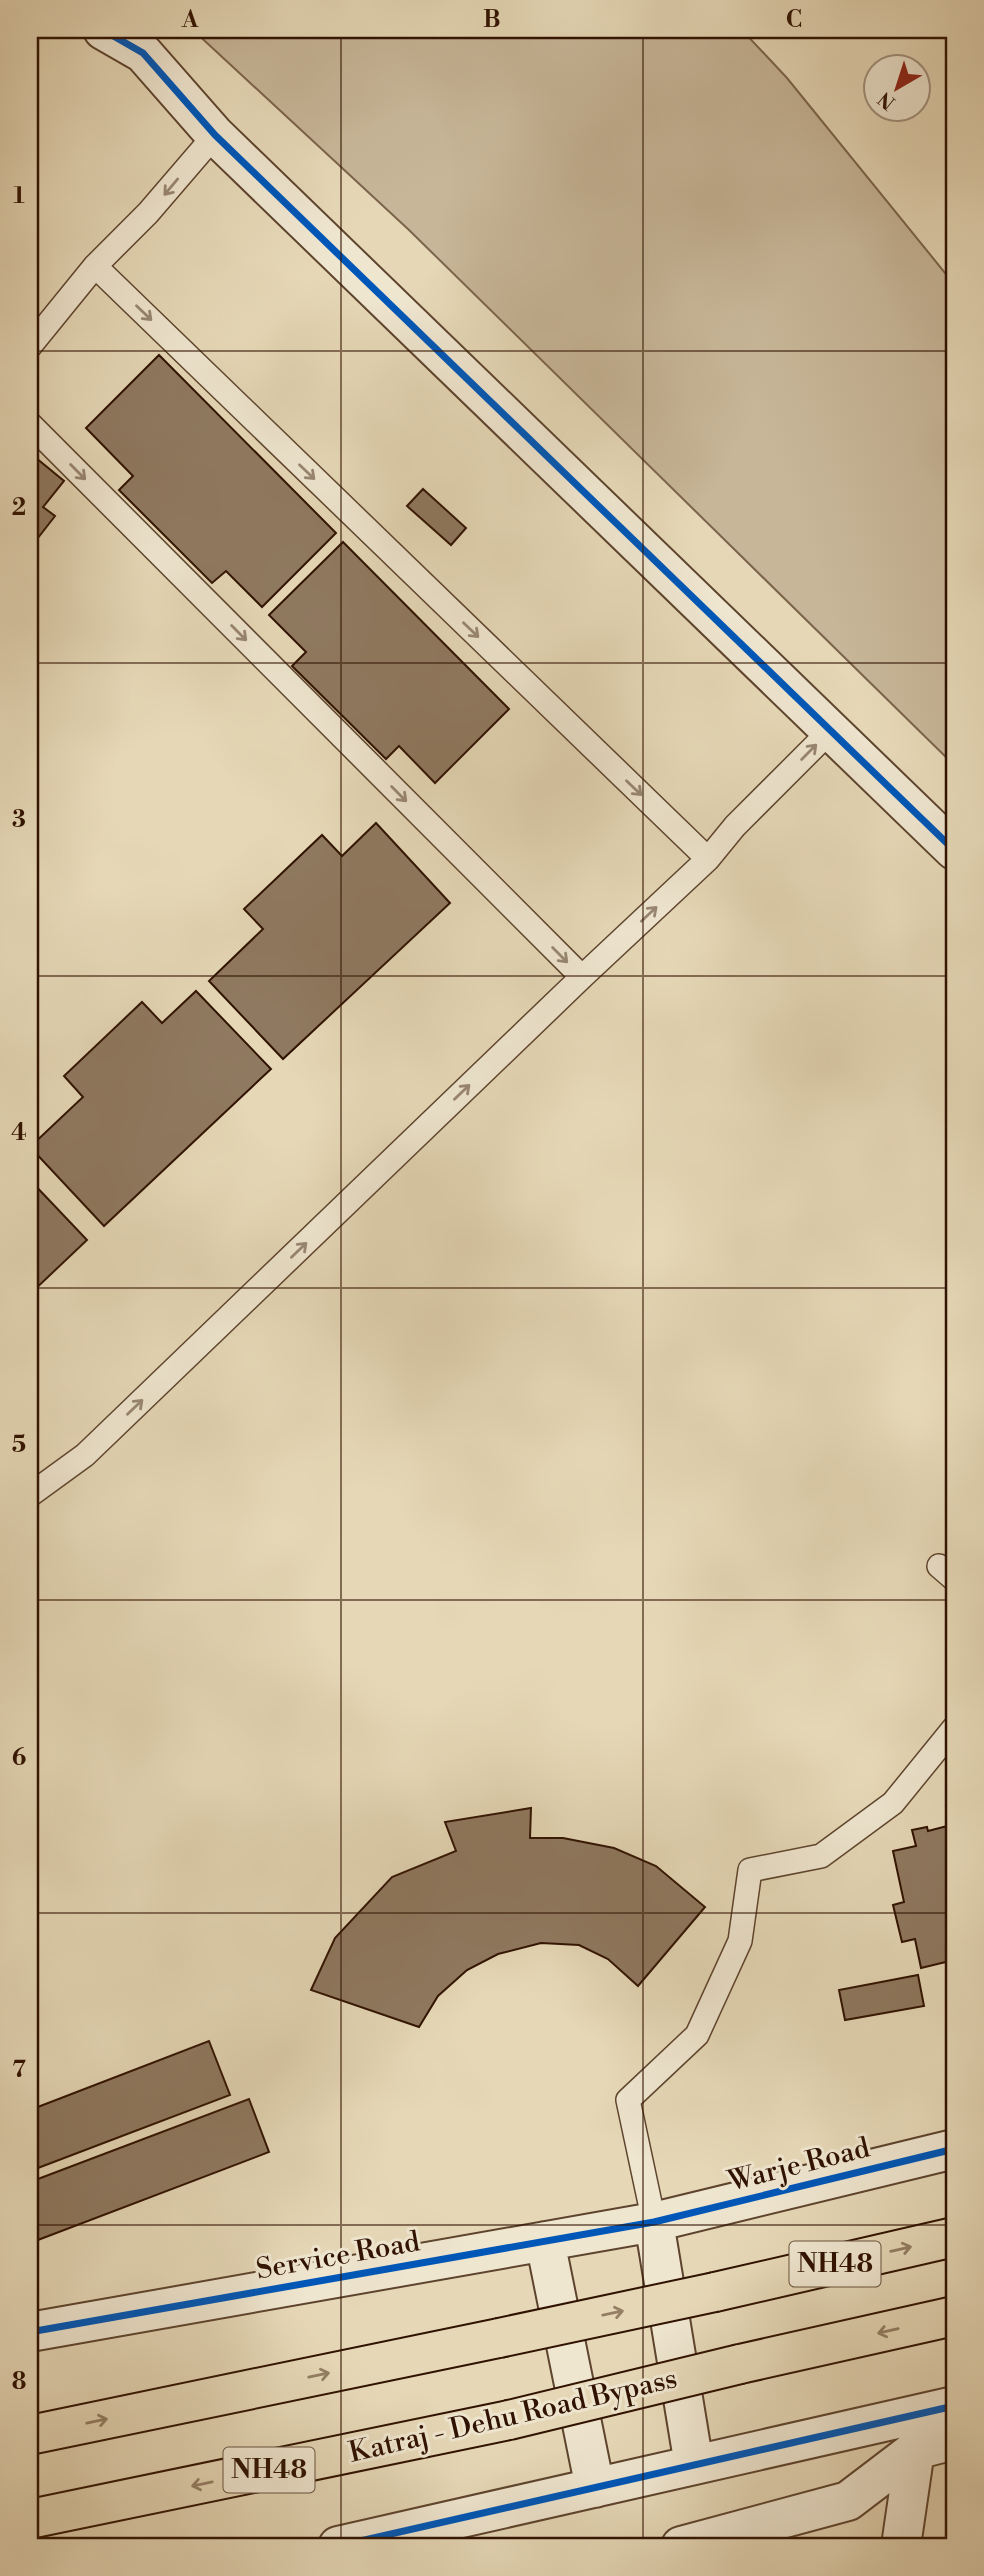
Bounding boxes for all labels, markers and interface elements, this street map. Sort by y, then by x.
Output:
text: A [181,6,199,34]
text: B [483,6,501,34]
text: C [786,6,802,34]
north arrow [862,52,932,122]
text: N [874,86,900,114]
one-way arrow [163,177,179,195]
text: 1 [13,182,25,210]
one-way arrow [135,305,152,322]
one-way arrow [299,463,316,480]
one-way arrow [69,464,86,481]
text: 2 [12,494,26,522]
one-way arrow [462,621,479,638]
one-way arrow [230,625,247,642]
one-way arrow [800,744,817,761]
one-way arrow [626,780,643,797]
one-way arrow [391,786,408,803]
text: 3 [12,806,26,834]
one-way arrow [640,905,657,922]
one-way arrow [551,947,568,964]
one-way arrow [454,1083,471,1100]
text: 4 [11,1119,27,1147]
one-way arrow [290,1241,307,1258]
one-way arrow [126,1399,143,1416]
text: 5 [12,1431,26,1459]
text: 6 [12,1744,26,1772]
text: 7 [12,2056,26,2084]
street label: Warje Road [724,2131,873,2200]
street label: Service Road [253,2224,423,2288]
road number: NH48 [790,2242,880,2286]
one-way arrow [889,2242,912,2255]
one-way arrow [601,2306,624,2320]
one-way arrow [877,2325,900,2338]
street label: Katraj - Dehu Road Bypass [345,2361,681,2471]
one-way arrow [307,2367,330,2381]
text: 8 [12,2368,26,2396]
one-way arrow [85,2413,108,2427]
road number: NH48 [224,2448,314,2492]
one-way arrow [191,2477,214,2491]

